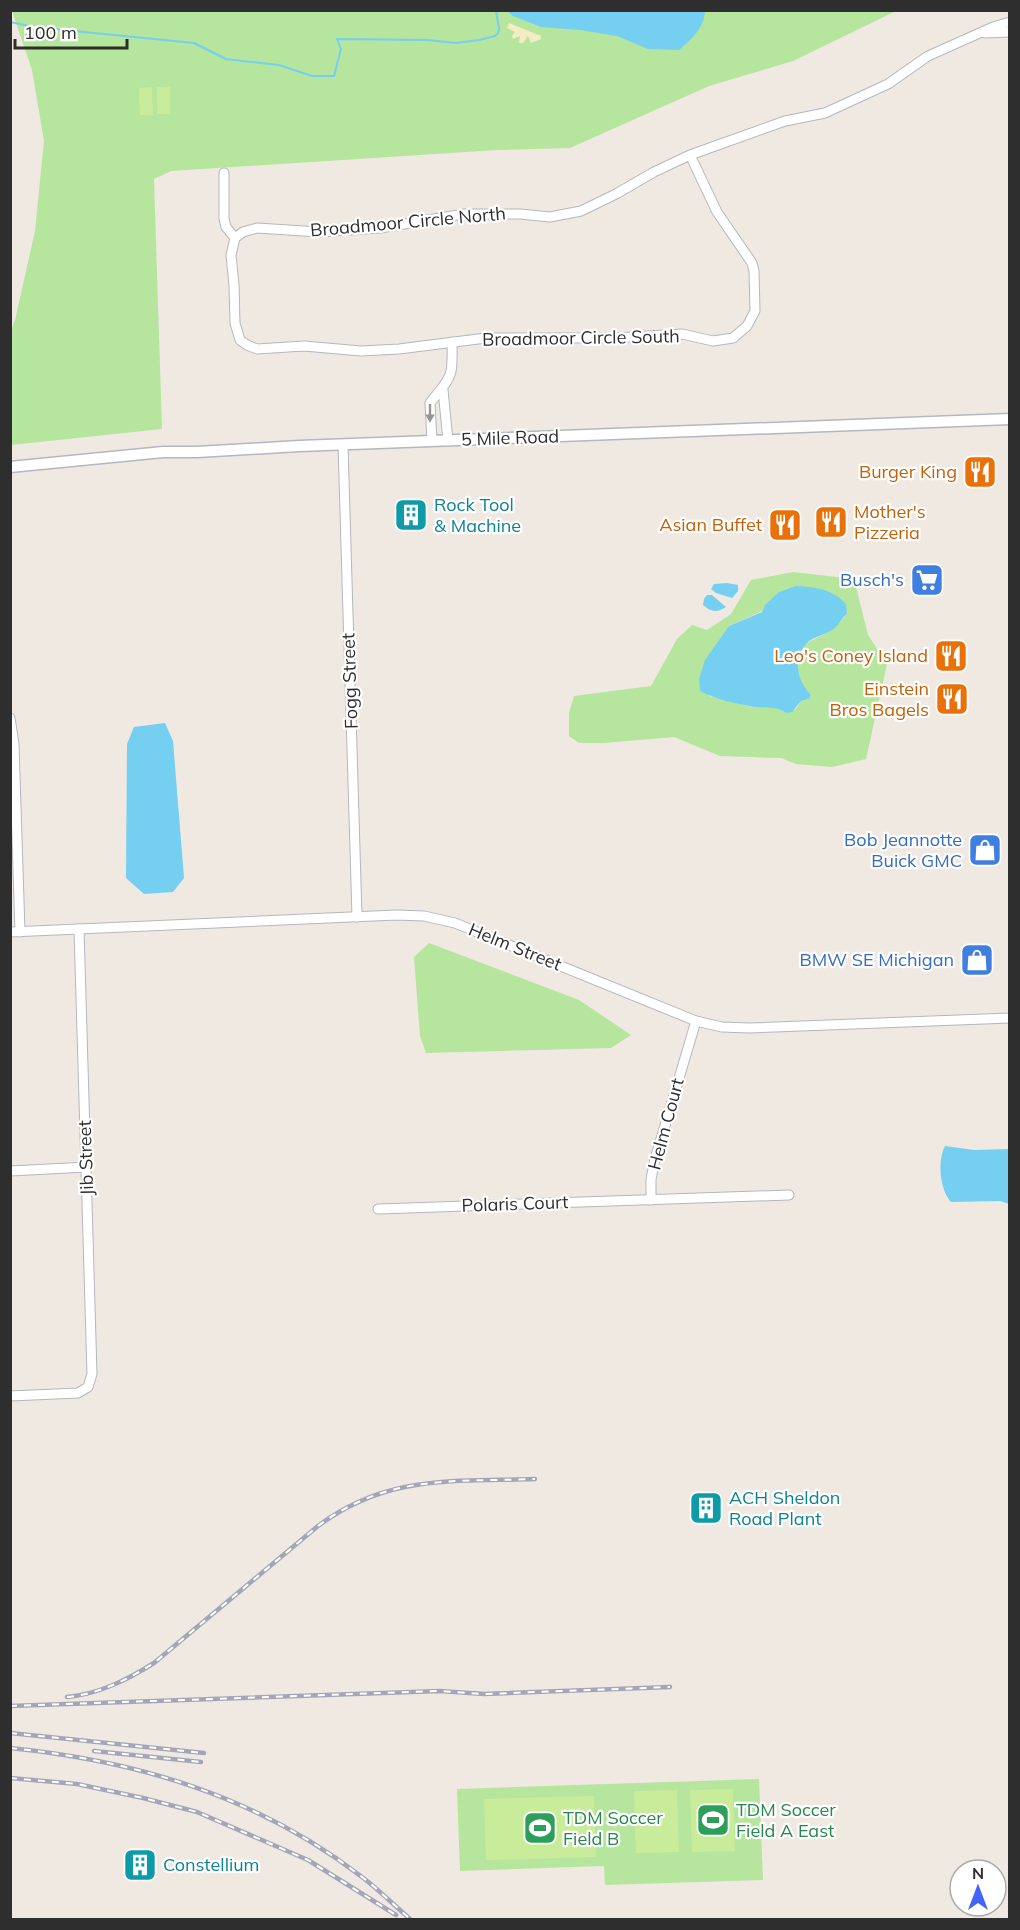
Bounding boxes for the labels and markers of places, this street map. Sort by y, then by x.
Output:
restaurant icon: Burger King [962,454,998,490]
place label: Burger King [859,460,957,483]
place label: Rock Tool & Machine [434,493,521,537]
building icon: Rock Tool & Machine [393,497,429,533]
place label: Mother's Pizzeria [854,500,926,544]
restaurant icon: Mother's Pizzeria [813,504,849,540]
restaurant icon: Asian Buffet [767,507,803,543]
place label: Asian Buffet [659,513,762,536]
supermarket icon: Busch's [909,562,945,598]
place label: Busch's [840,568,904,591]
restaurant icon: Leo's Coney Island [933,638,969,674]
place label: Leo's Coney Island [774,644,928,667]
place label: Einstein Bros Bagels [830,677,929,721]
restaurant icon: Einstein Bros Bagels [934,681,970,717]
place label: Bob Jeannotte Buick GMC [844,828,962,872]
shop icon: Bob Jeannotte Buick GMC [967,832,1003,868]
shop icon: BMW SE Michigan [959,942,995,978]
place label: BMW SE Michigan [799,948,954,971]
place label: ACH Sheldon Road Plant [729,1486,840,1530]
building icon: ACH Sheldon Road Plant [688,1490,724,1526]
place label: TDM Soccer Field A East [736,1798,836,1842]
sports icon: TDM Soccer Field A East [695,1802,731,1838]
place label: TDM Soccer Field B [563,1806,663,1850]
sports icon: TDM Soccer Field B [522,1810,558,1846]
building icon: Constellium [122,1847,158,1883]
place label: Constellium [163,1853,259,1876]

